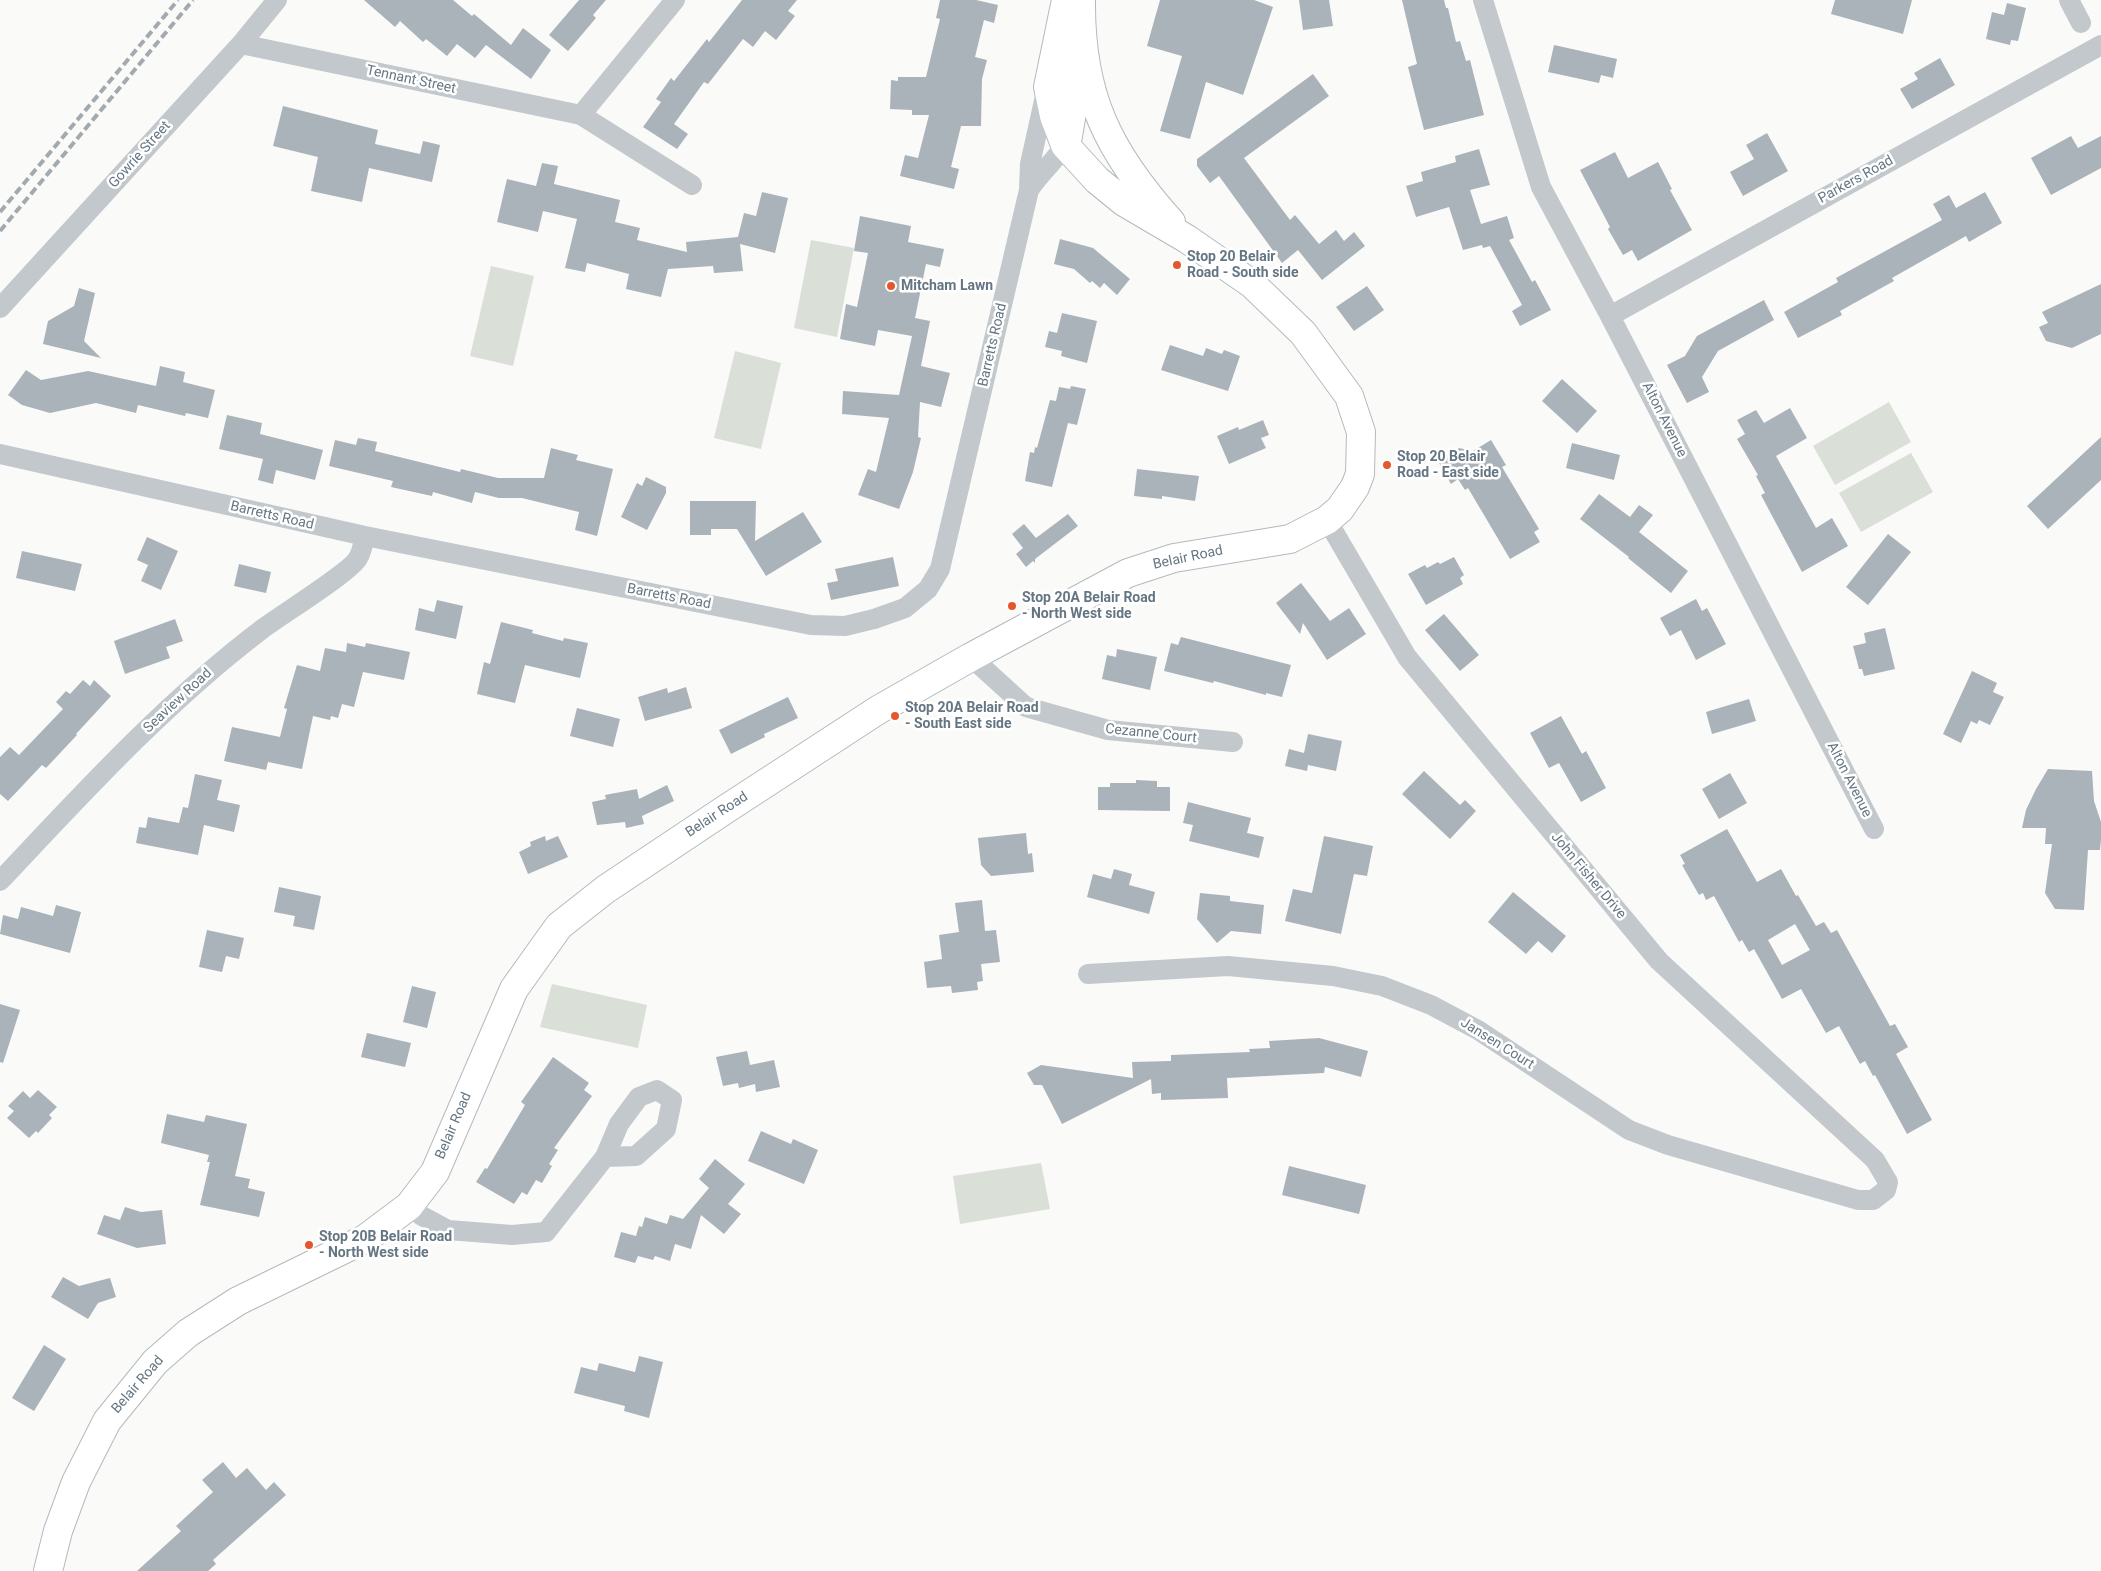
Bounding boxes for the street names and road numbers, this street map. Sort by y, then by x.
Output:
street label: Tennant Street [365,62,457,98]
street label: Gowrie Street [106,118,174,192]
street label: Parkers Road [1816,153,1896,207]
street label: Barretts Road [975,302,1011,388]
street label: Alton Avenue [1638,380,1690,460]
street label: Barretts Road [229,498,315,534]
street label: Belair Road [1152,542,1224,574]
street label: Barretts Road [626,581,712,613]
street label: Seaview Road [140,665,216,737]
street label: Cezanne Court [1104,721,1198,747]
street label: Alton Avenue [1823,740,1875,820]
street label: Belair Road [683,789,751,841]
street label: John Fisher Drive [1547,829,1629,923]
street label: Jansen Court [1457,1015,1537,1073]
street label: Belair Road [432,1090,476,1162]
street label: Belair Road [108,1353,168,1417]

